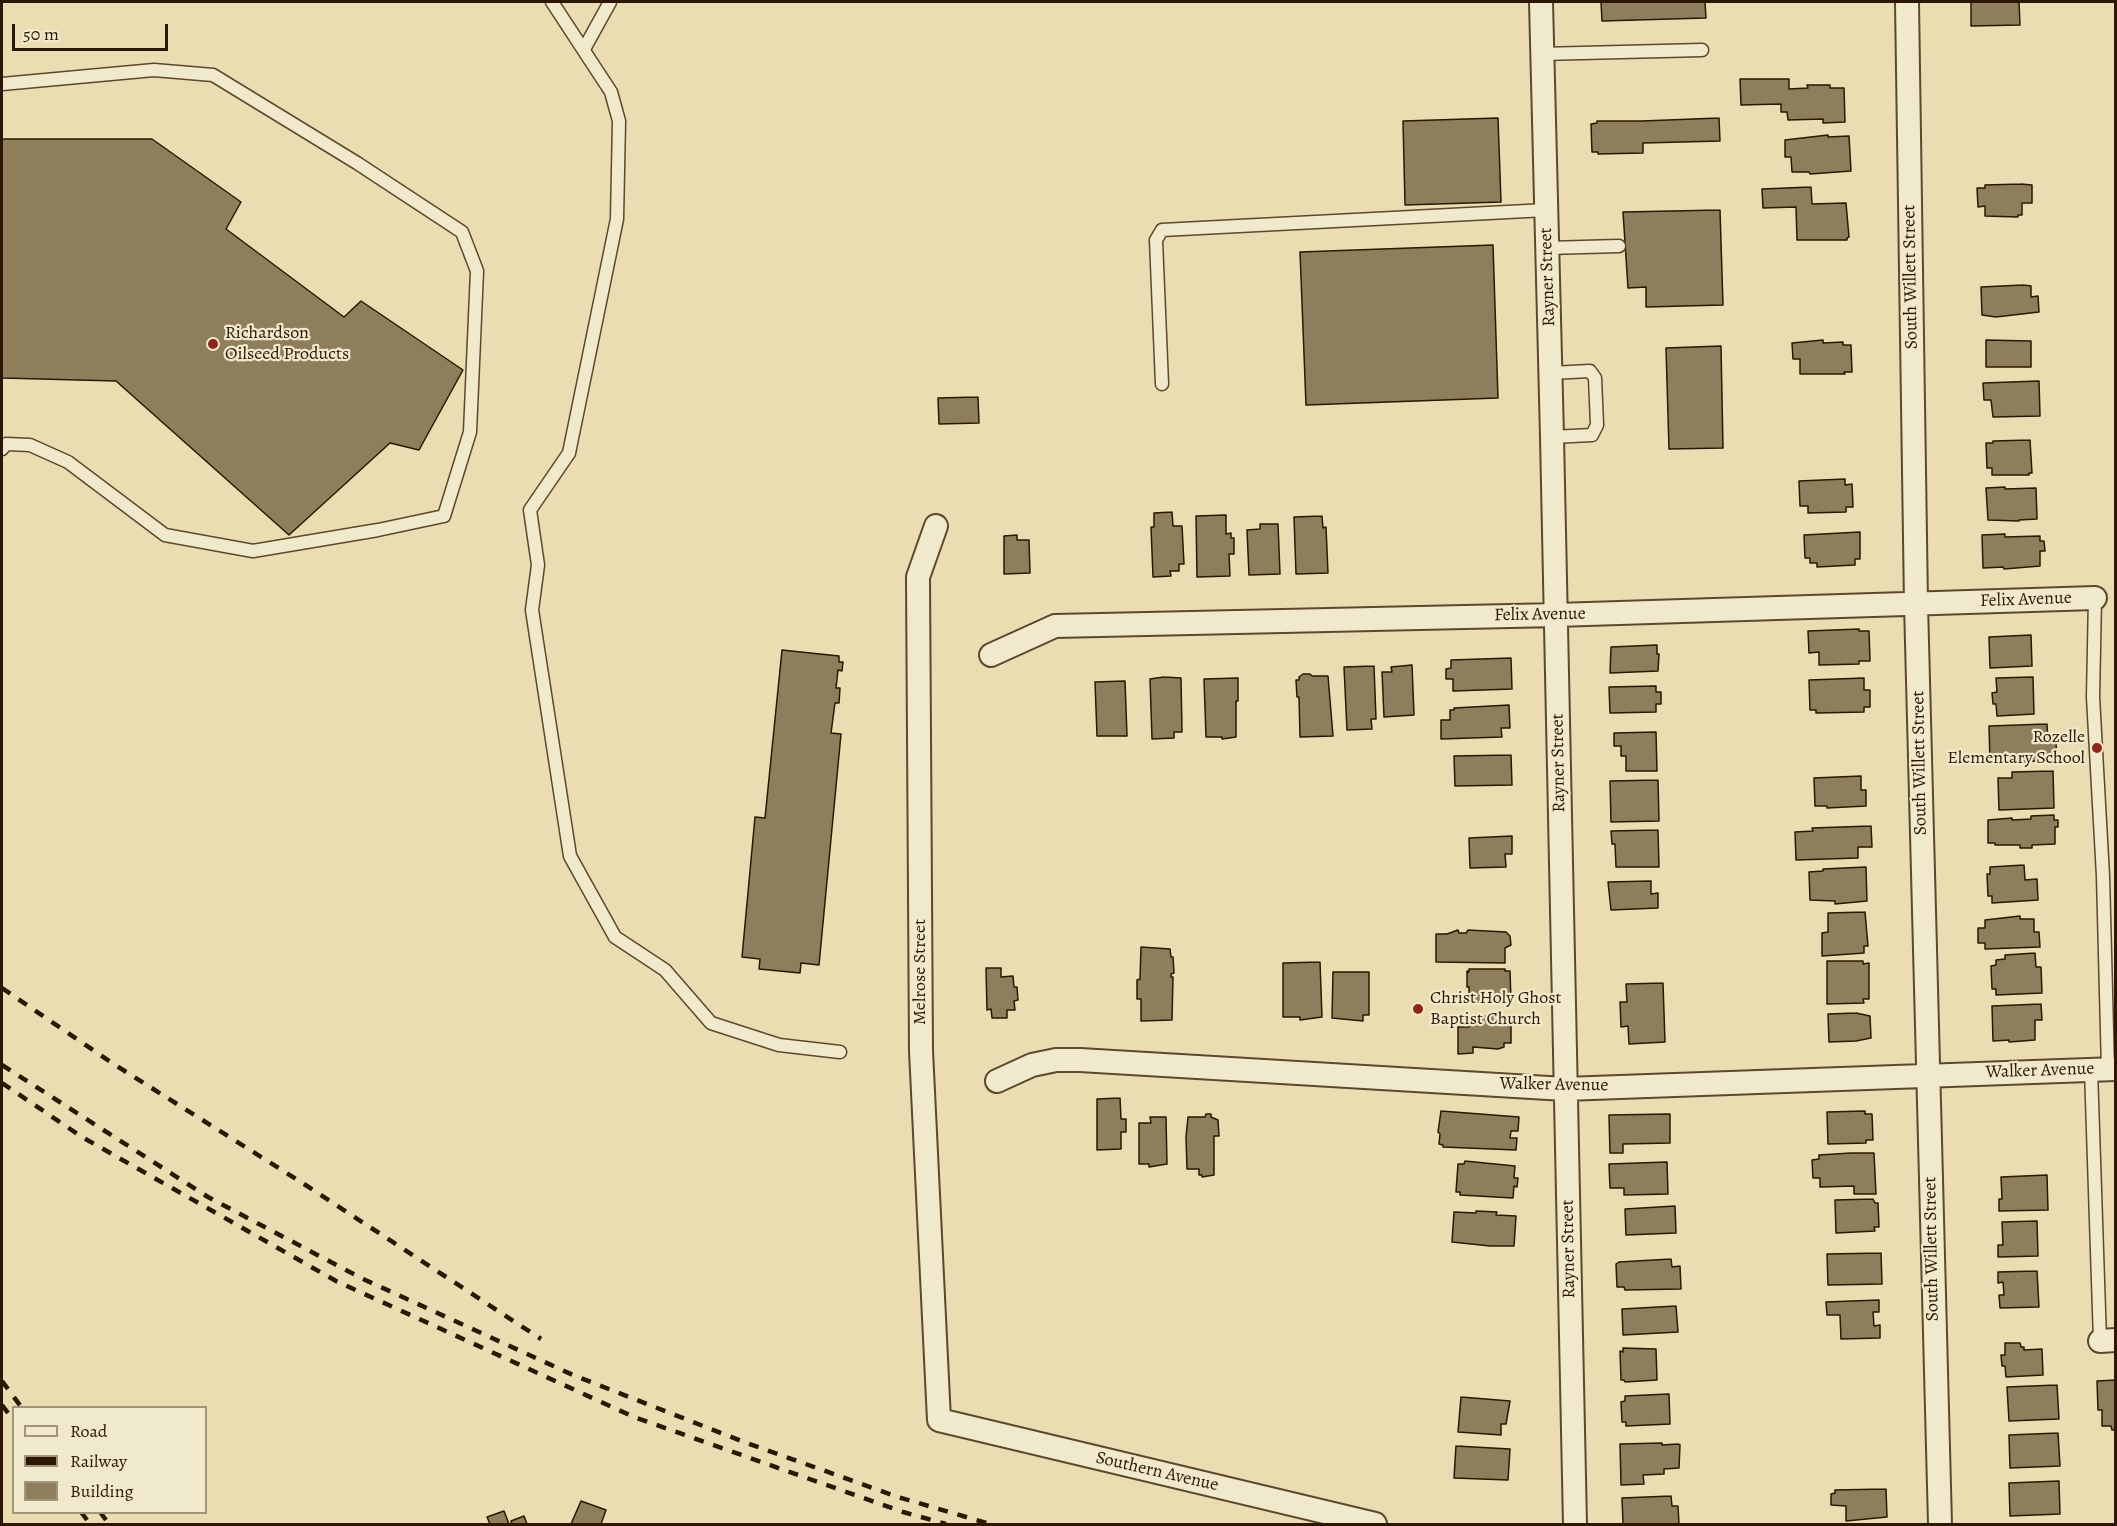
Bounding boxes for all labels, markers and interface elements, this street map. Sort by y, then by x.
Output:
scale bar [15,12,171,50]
text: 50 m [23,22,59,46]
street label: South Willett Street [1899,204,1923,350]
street label: Rayner Street [1535,227,1561,327]
place label: Richardson Oilseed Products [225,323,349,366]
marker: Richardson Oilseed Products [206,337,220,351]
street label: Felix Avenue [1980,588,2072,612]
street label: Felix Avenue [1494,603,1586,627]
street label: South Willett Street [1908,690,1932,836]
street label: Rayner Street [1547,713,1571,813]
place label: Rozelle Elementary School [1947,727,2085,770]
marker: Rozelle Elementary School [2090,741,2104,755]
street label: Melrose Street [910,919,932,1025]
place label: Christ Holy Ghost Baptist Church [1430,988,1561,1030]
marker: Christ Holy Ghost Baptist Church [1411,1002,1425,1016]
street label: Walker Avenue [1985,1058,2095,1084]
street label: Walker Avenue [1499,1073,1609,1097]
street label: South Willett Street [1920,1176,1944,1322]
street label: Rayner Street [1557,1199,1581,1299]
legend [12,1406,207,1514]
text: Road [70,1419,107,1443]
street label: Southern Avenue [1093,1447,1221,1497]
text: Railway [70,1449,127,1473]
text: Building [70,1479,134,1503]

